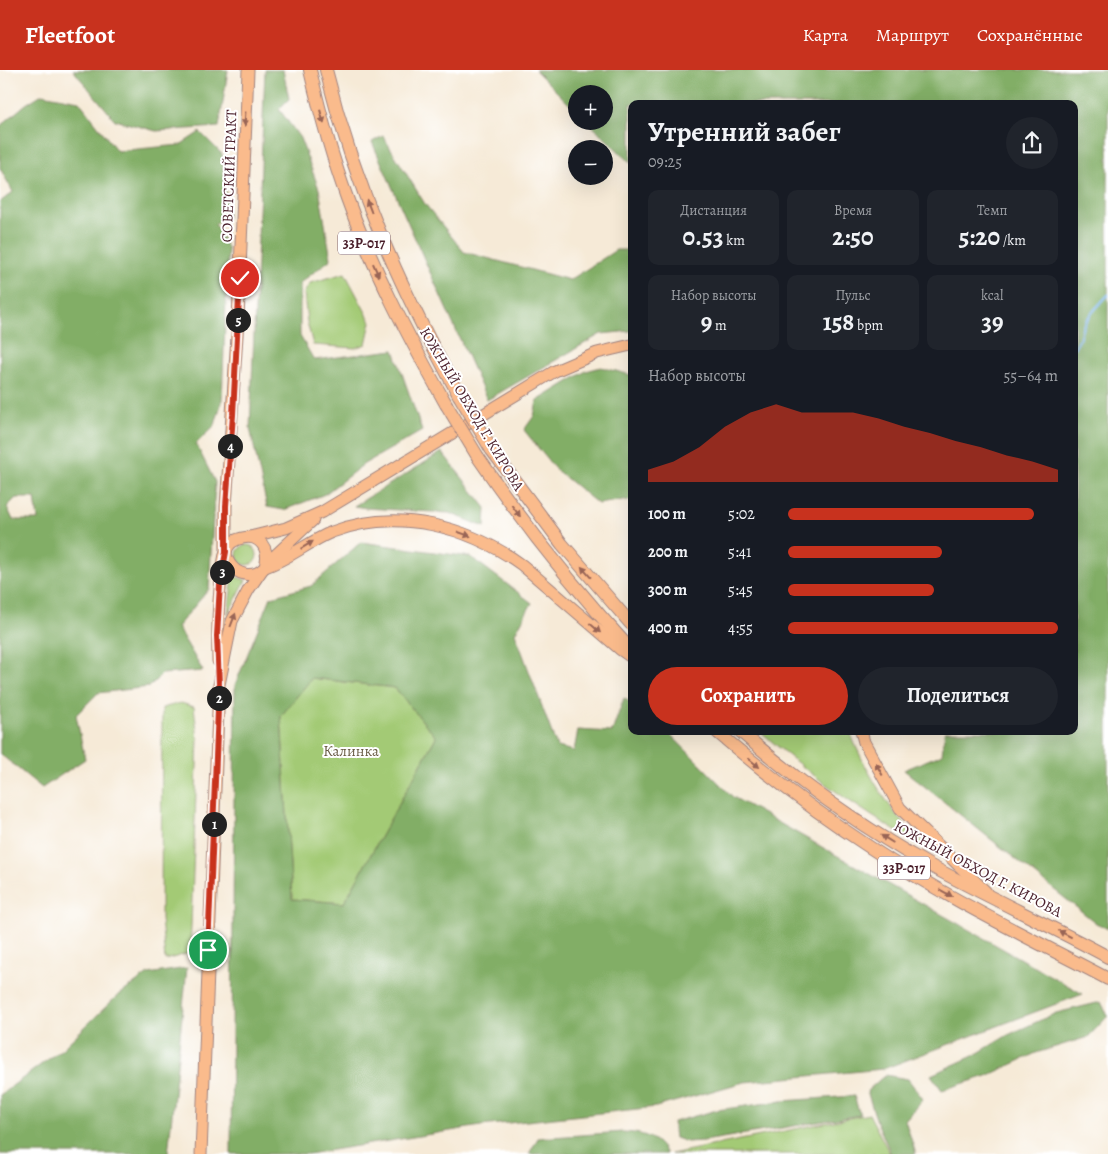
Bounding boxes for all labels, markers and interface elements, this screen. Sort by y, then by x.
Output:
text: Fleetfoot [25,19,115,51]
text: Карта [803,23,848,47]
text: Маршрут [876,23,949,47]
text: Сохранённые [977,23,1083,47]
map controls [568,85,613,185]
button: + [568,85,613,130]
street label: СОВЕТСКИЙ ТРАКТ [217,109,241,243]
one-way arrow [318,110,326,125]
one-way arrow [241,111,249,127]
text: Утренний забег [648,113,841,151]
button: share [1006,117,1058,169]
button: − [568,140,613,185]
text: 09:25 [648,151,682,173]
one-way arrow [365,199,372,214]
text: Дистанция [680,201,747,220]
text: Время [834,201,872,220]
text: Темп [977,201,1008,220]
text: 0.53 [683,220,723,254]
text: 2:50 [832,220,874,254]
text: 5:20 [959,220,1000,254]
text: km [723,231,745,250]
text: /km [1000,231,1026,250]
road number: 33Р-017 [338,232,390,254]
pin [219,257,261,299]
one-way arrow [373,263,381,277]
icon: check [226,264,254,292]
text: Набор высоты [671,286,757,305]
text: Пульс [835,286,870,305]
text: kcal [981,286,1004,305]
text: 9 [701,305,712,339]
text: 158 [823,305,854,339]
text: 39 [981,305,1003,339]
pin: 5 [226,308,250,332]
text: 5 [236,311,241,330]
text: m [712,316,727,335]
text: bpm [854,316,883,335]
street label: ЮЖНЫЙ ОБХОД Г. КИРОВА [415,323,529,495]
text: Набор высоты [648,365,746,387]
text: 55–64 m [1003,365,1058,387]
pin: 4 [218,434,242,458]
text: 4 [227,437,234,456]
text: 100 m [648,503,686,525]
text: 5:02 [728,503,755,525]
one-way arrow [510,504,521,517]
one-way arrow [456,531,471,538]
one-way arrow [301,540,314,549]
text: 200 m [648,541,688,563]
text: 5:41 [728,541,751,563]
pin: 3 [210,560,234,584]
text: 3 [219,563,226,582]
one-way arrow [580,566,592,578]
text: 300 m [648,579,687,601]
text: 5:45 [728,579,753,601]
one-way arrow [229,612,237,627]
text: 400 m [648,617,688,639]
text: 4:55 [728,617,753,639]
one-way arrow [588,622,601,633]
button: Сохранить [648,667,848,725]
button: Поделиться [858,667,1058,725]
pin: 2 [206,686,232,710]
text: 2 [216,689,223,708]
park label: Калинка [323,741,379,761]
one-way arrow [747,757,760,768]
one-way arrow [875,762,883,776]
pin: 1 [202,812,226,836]
text: 1 [212,815,217,834]
street label: ЮЖНЫЙ ОБХОД Г. КИРОВА [890,816,1066,922]
one-way arrow [881,834,894,843]
road number: 33Р-017 [878,856,930,880]
one-way arrow [939,889,953,897]
pin [187,929,229,971]
one-way arrow [1058,930,1072,938]
icon: arrive [194,936,222,964]

